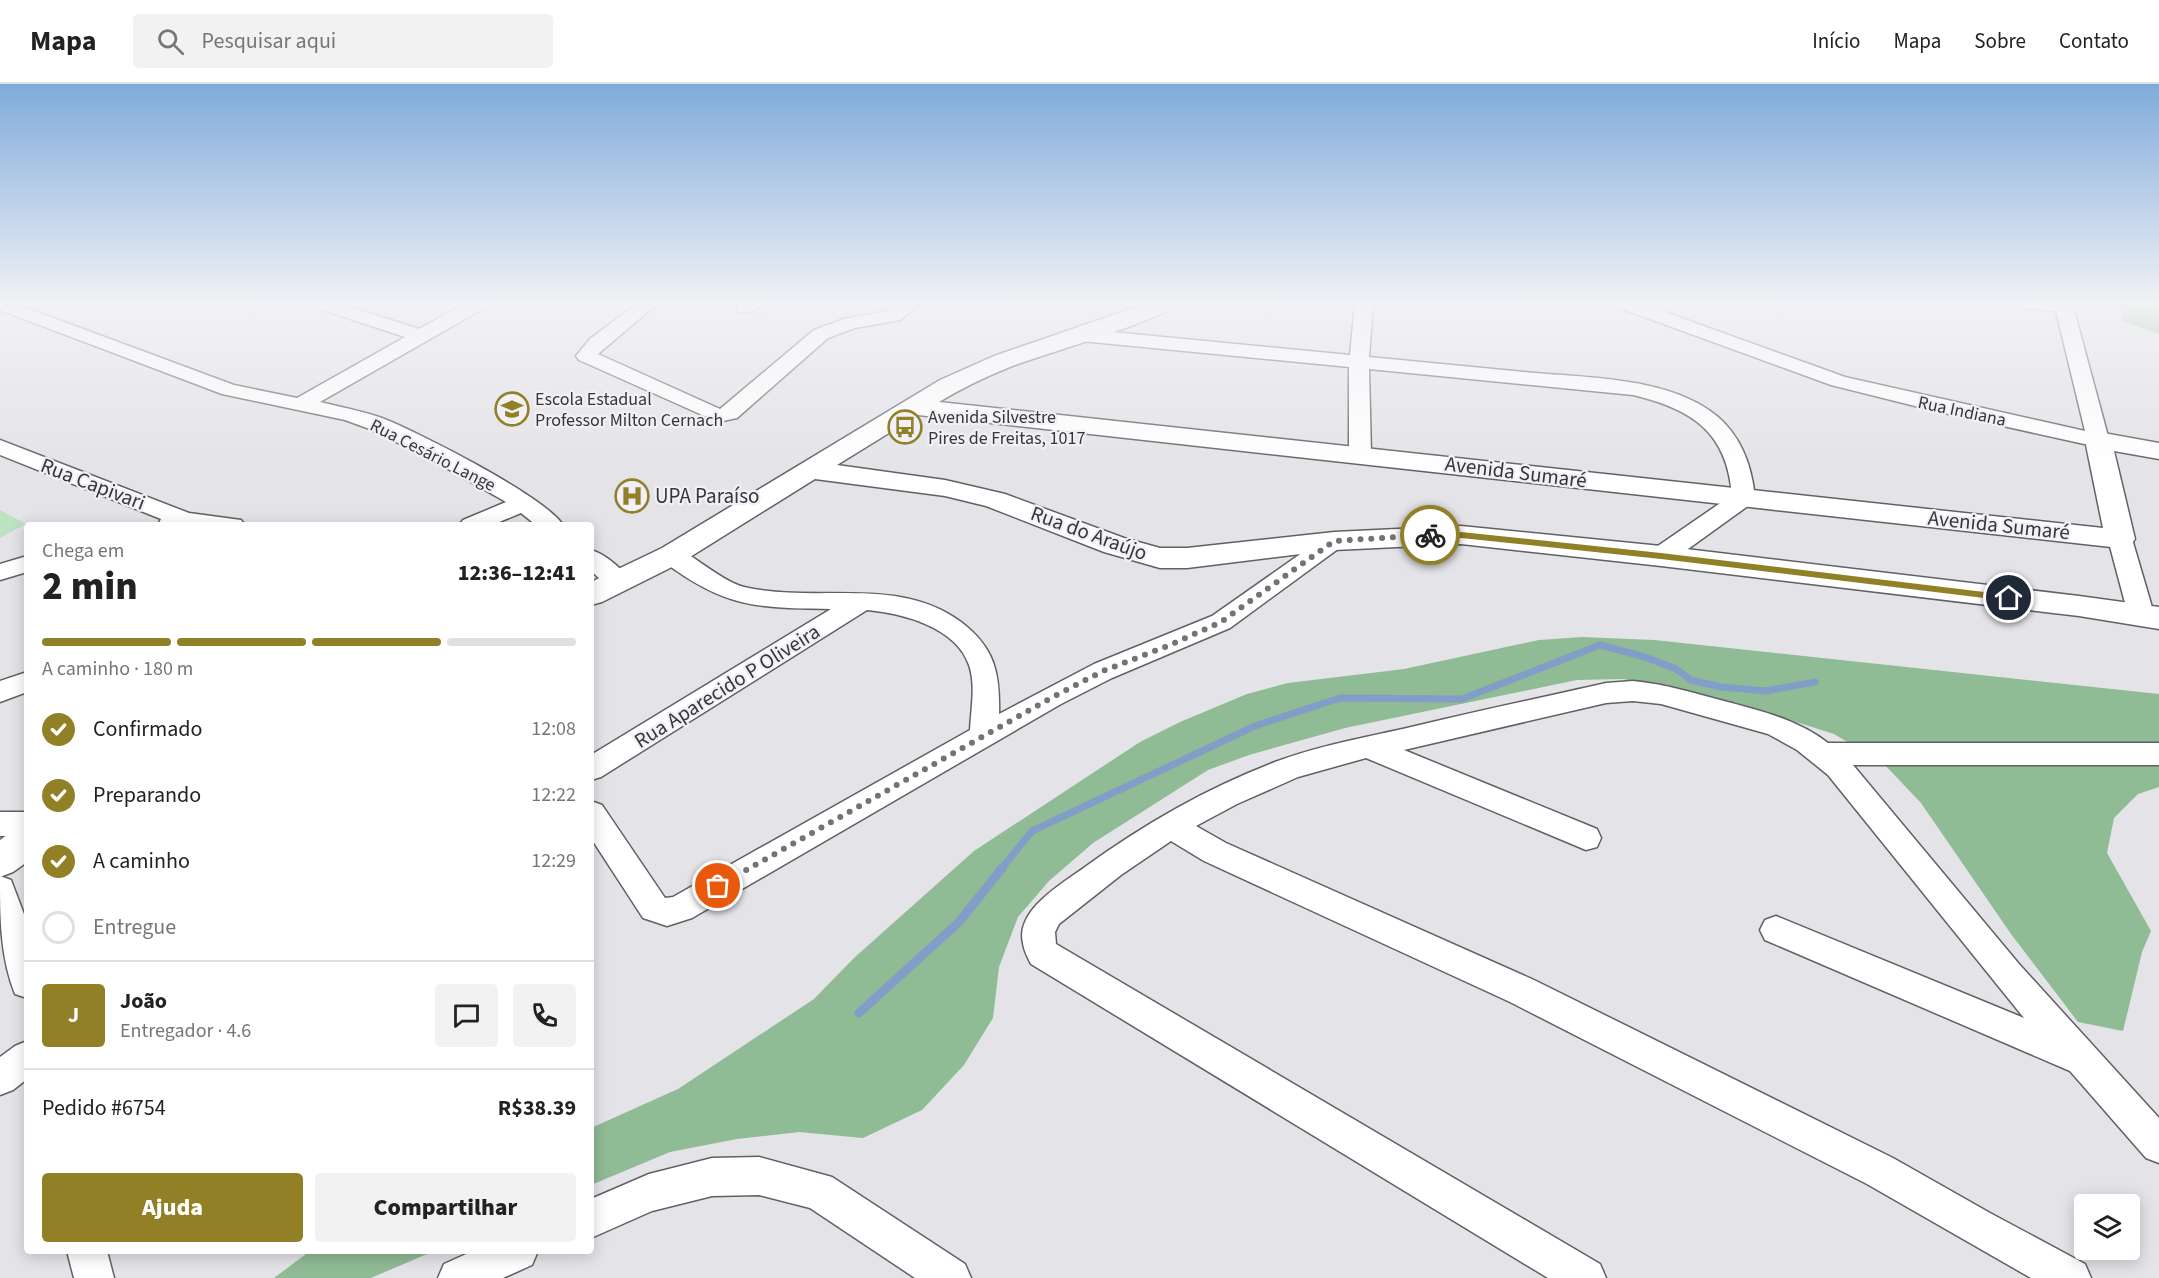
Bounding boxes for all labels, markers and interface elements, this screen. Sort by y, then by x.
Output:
search box [133,14,553,68]
text: Mapa [30,21,97,61]
icon: search [154,25,187,58]
text: Pesquisar aqui [202,25,336,57]
text: Início [1812,26,1860,56]
text: Mapa [1893,26,1941,56]
text: Sobre [1974,26,2026,56]
text: Contato [2059,26,2129,56]
place label: Escola Estadual Professor Milton Cernach [535,387,723,433]
street label: Rua Indiana [1915,390,2008,433]
school or university icon: Escola Estadual Professor Milton Cernach [494,391,530,427]
place label: Avenida Silvestre Pires de Freitas, 1017 [928,405,1085,451]
bus stop icon: Avenida Silvestre Pires de Freitas, 1017 [887,409,923,445]
street label: Rua Cesário Lange [366,413,500,498]
street label: Avenida Sumaré [1443,448,1589,496]
street label: Rua Capivari [36,450,150,518]
hospital icon: UPA Paraíso [614,478,650,514]
place label: UPA Paraíso [655,481,759,511]
street label: Rua do Araújo [1026,498,1152,568]
street label: Avenida Sumaré [1927,503,2071,547]
courier [1400,505,1460,565]
icon: bike [1414,519,1447,552]
text: Chega em [42,537,124,565]
text: 12:36–12:41 [458,557,576,589]
text: 2 min [42,559,138,615]
pin [1983,572,2034,623]
icon: home [1992,581,2025,614]
street label: Rua Aparecido P Oliveira [628,617,826,755]
text: A caminho · 180 m [42,655,193,683]
icon: check [42,713,75,746]
text: Confirmado [93,713,202,745]
text: 12:08 [531,715,576,743]
icon: check [42,779,75,812]
text: Preparando [93,779,201,811]
text: 12:22 [531,781,576,809]
icon: check [42,845,75,878]
text: A caminho [93,845,190,877]
text: 12:29 [531,847,576,875]
pin [692,860,743,911]
icon: bag [701,869,734,902]
text: Entregue [93,911,176,943]
button: chat [435,984,498,1047]
button: phone [513,984,576,1047]
text: João [120,985,167,1017]
text: J [68,999,79,1031]
text: Entregador · 4.6 [120,1017,251,1045]
text: Pedido #6754 [42,1092,166,1124]
text: R$38.39 [498,1092,576,1124]
button: Ajuda [42,1173,303,1242]
button: Compartilhar [315,1173,576,1242]
map controls [2074,1194,2140,1260]
button: layers [2074,1194,2140,1260]

